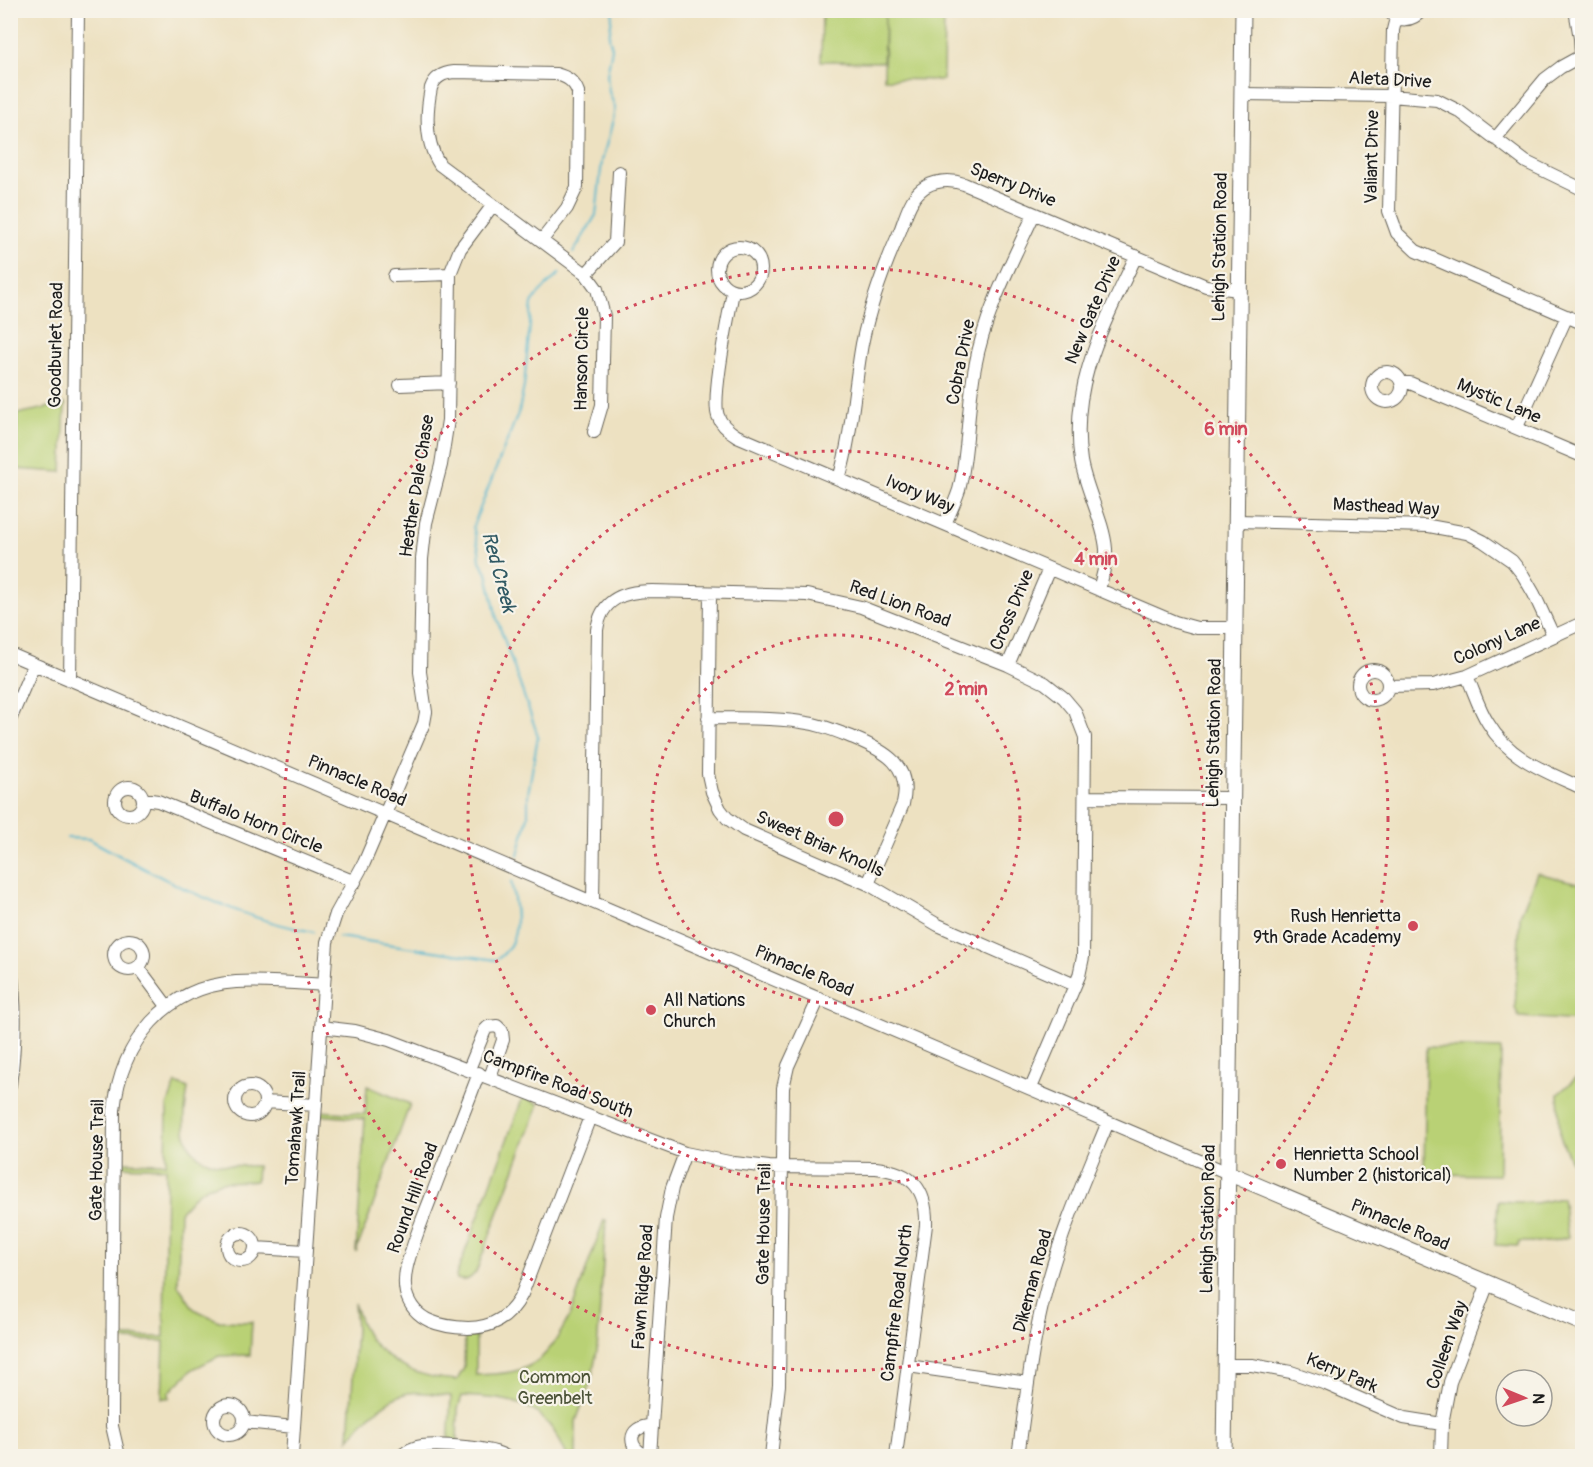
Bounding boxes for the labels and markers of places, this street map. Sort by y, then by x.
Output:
centre of rings [826,809,846,829]
place label: Rush Henrietta 9th Grade Academy [1253,905,1401,949]
marker: Rush Henrietta 9th Grade Academy [1406,919,1420,933]
place label: All Nations Church [663,989,745,1033]
marker: All Nations Church [644,1003,658,1017]
place label: Henrietta School Number 2 (historical) [1293,1143,1452,1187]
marker: Henrietta School Number 2 (historical) [1274,1157,1288,1171]

